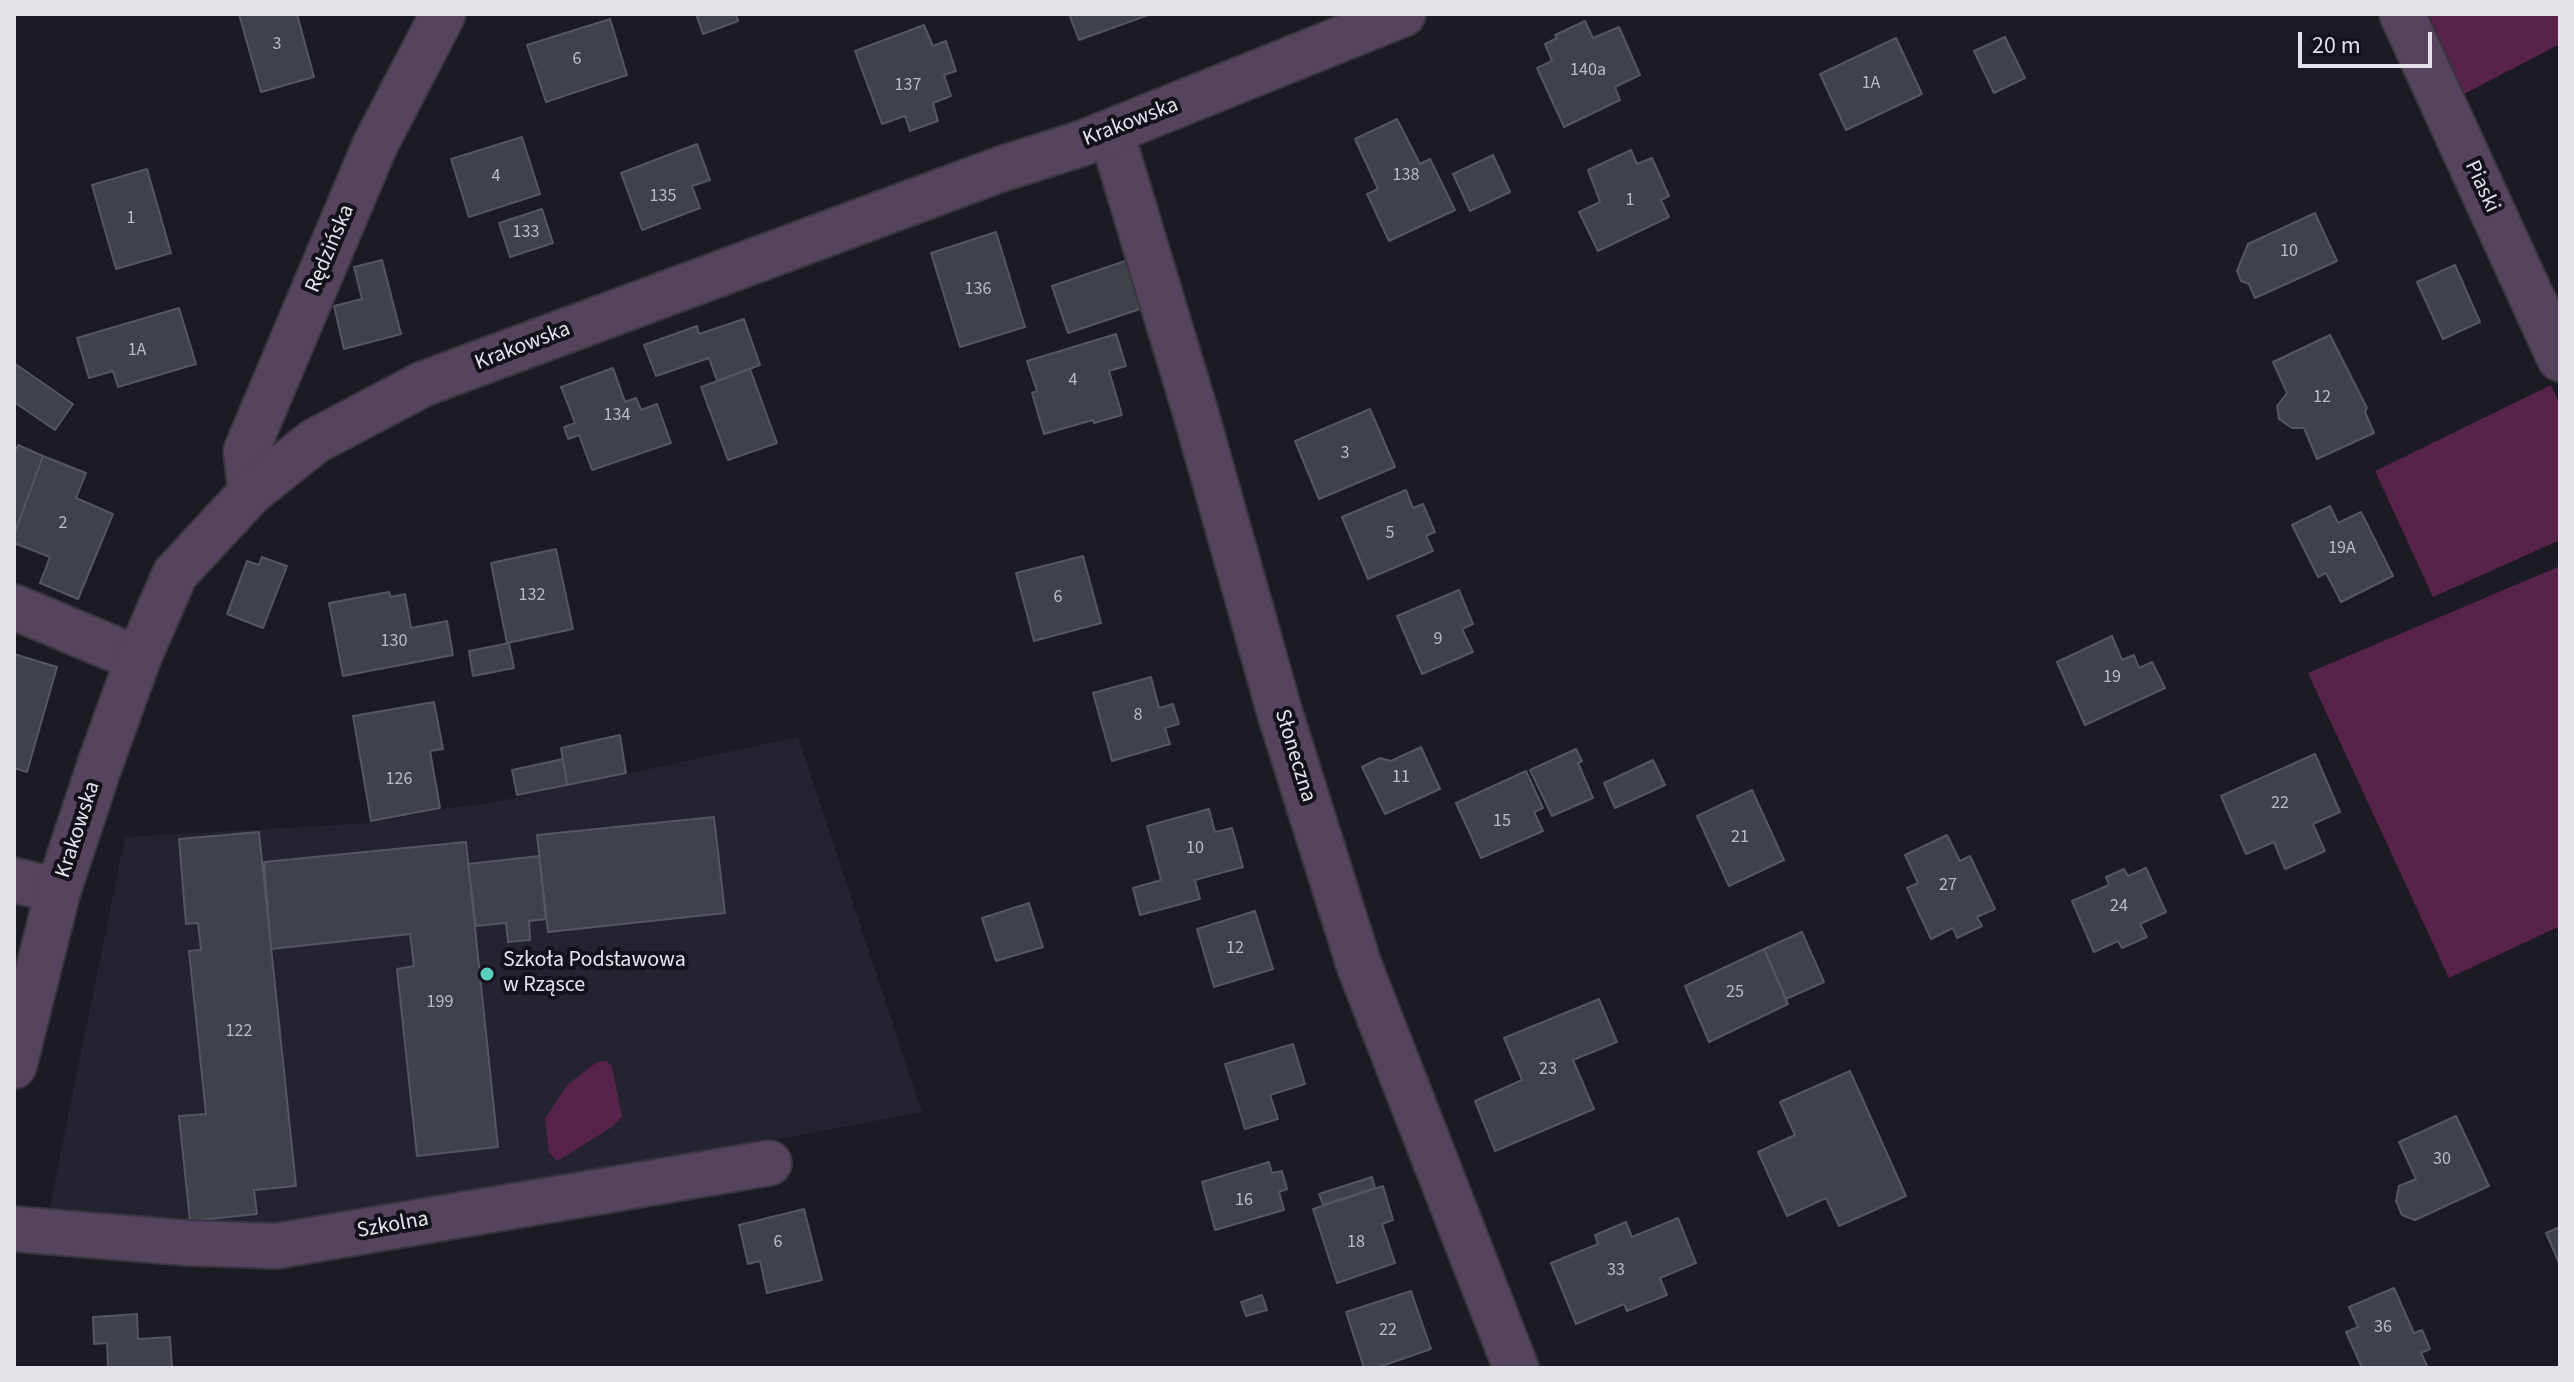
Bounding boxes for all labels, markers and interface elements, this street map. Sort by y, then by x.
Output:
scale bar [2302,16,2436,66]
text: 20 m [2312,28,2361,63]
house number: 3 [273,34,281,56]
house number: 6 [573,49,581,71]
house number: 140a [1570,60,1606,82]
house number: 1A [1862,73,1880,95]
house number: 137 [895,75,921,97]
street label: Krakowska [1080,93,1182,153]
street label: Piaski [2458,157,2504,217]
house number: 138 [1393,165,1419,187]
house number: 4 [492,166,500,188]
house number: 135 [650,186,676,208]
house number: 1 [1626,190,1634,212]
street label: Rędzińska [301,201,361,297]
house number: 1 [127,208,135,230]
house number: 133 [513,222,539,244]
house number: 10 [2280,241,2298,263]
house number: 136 [965,279,991,301]
street label: Krakowska [472,317,574,377]
house number: 1A [128,340,146,362]
house number: 4 [1069,370,1077,392]
house number: 12 [2313,387,2331,409]
house number: 134 [604,405,630,427]
house number: 3 [1341,443,1349,465]
house number: 2 [59,513,67,535]
house number: 5 [1386,523,1394,545]
house number: 19A [2328,538,2356,560]
house number: 132 [519,585,545,607]
house number: 6 [1054,587,1062,609]
house number: 9 [1434,629,1442,651]
house number: 130 [381,631,407,653]
house number: 19 [2103,667,2121,689]
house number: 8 [1134,705,1142,727]
street label: Słoneczna [1267,706,1321,806]
house number: 11 [1392,767,1410,789]
house number: 126 [386,769,412,791]
street label: Krakowska [51,778,107,882]
house number: 22 [2271,793,2289,815]
house number: 15 [1493,811,1511,833]
house number: 21 [1731,827,1749,849]
house number: 10 [1186,838,1204,860]
house number: 27 [1939,875,1957,897]
house number: 24 [2110,896,2128,918]
house number: 12 [1226,938,1244,960]
place label: Szkoła Podstawowa w Rząsce [503,948,686,1000]
marker: Szkoła Podstawowa w Rząsce [478,965,496,983]
house number: 25 [1726,982,1744,1004]
house number: 199 [427,992,453,1014]
house number: 122 [226,1021,252,1043]
house number: 23 [1539,1059,1557,1081]
house number: 30 [2433,1149,2451,1171]
house number: 16 [1235,1190,1253,1212]
street label: Szkolna [355,1207,431,1245]
house number: 6 [774,1232,782,1254]
house number: 18 [1347,1232,1365,1254]
house number: 33 [1607,1260,1625,1282]
house number: 36 [2374,1317,2392,1339]
house number: 22 [1379,1320,1397,1342]

